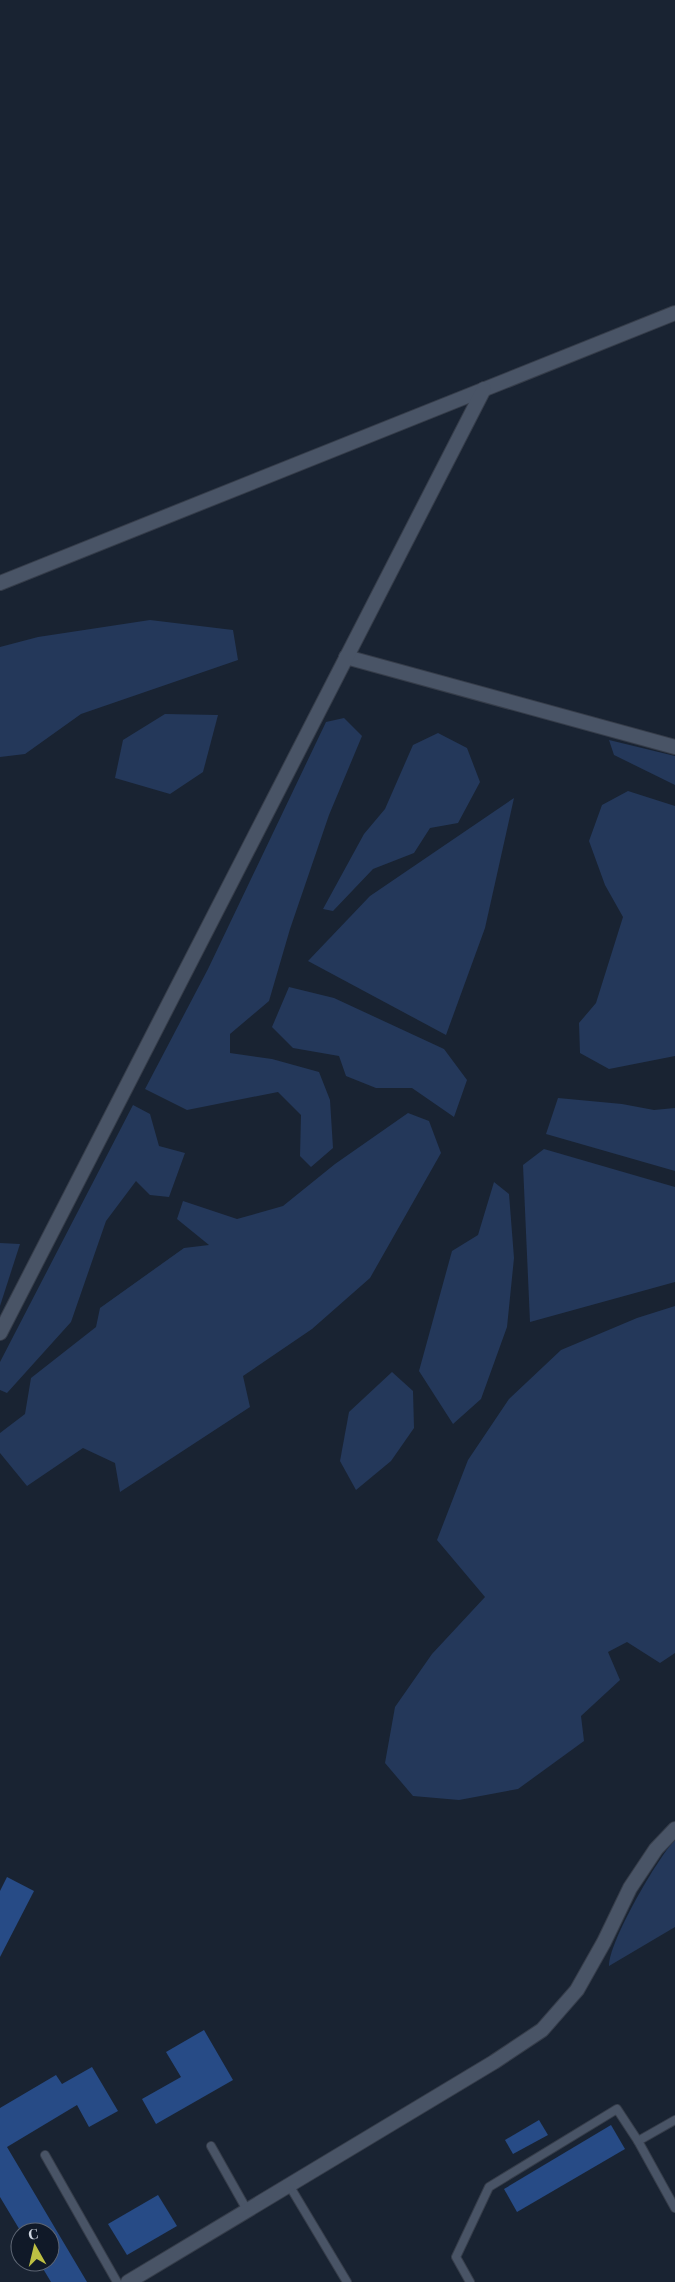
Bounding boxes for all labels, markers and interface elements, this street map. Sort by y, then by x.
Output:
north arrow [10,2222,60,2272]
text: С [27,2224,39,2244]

